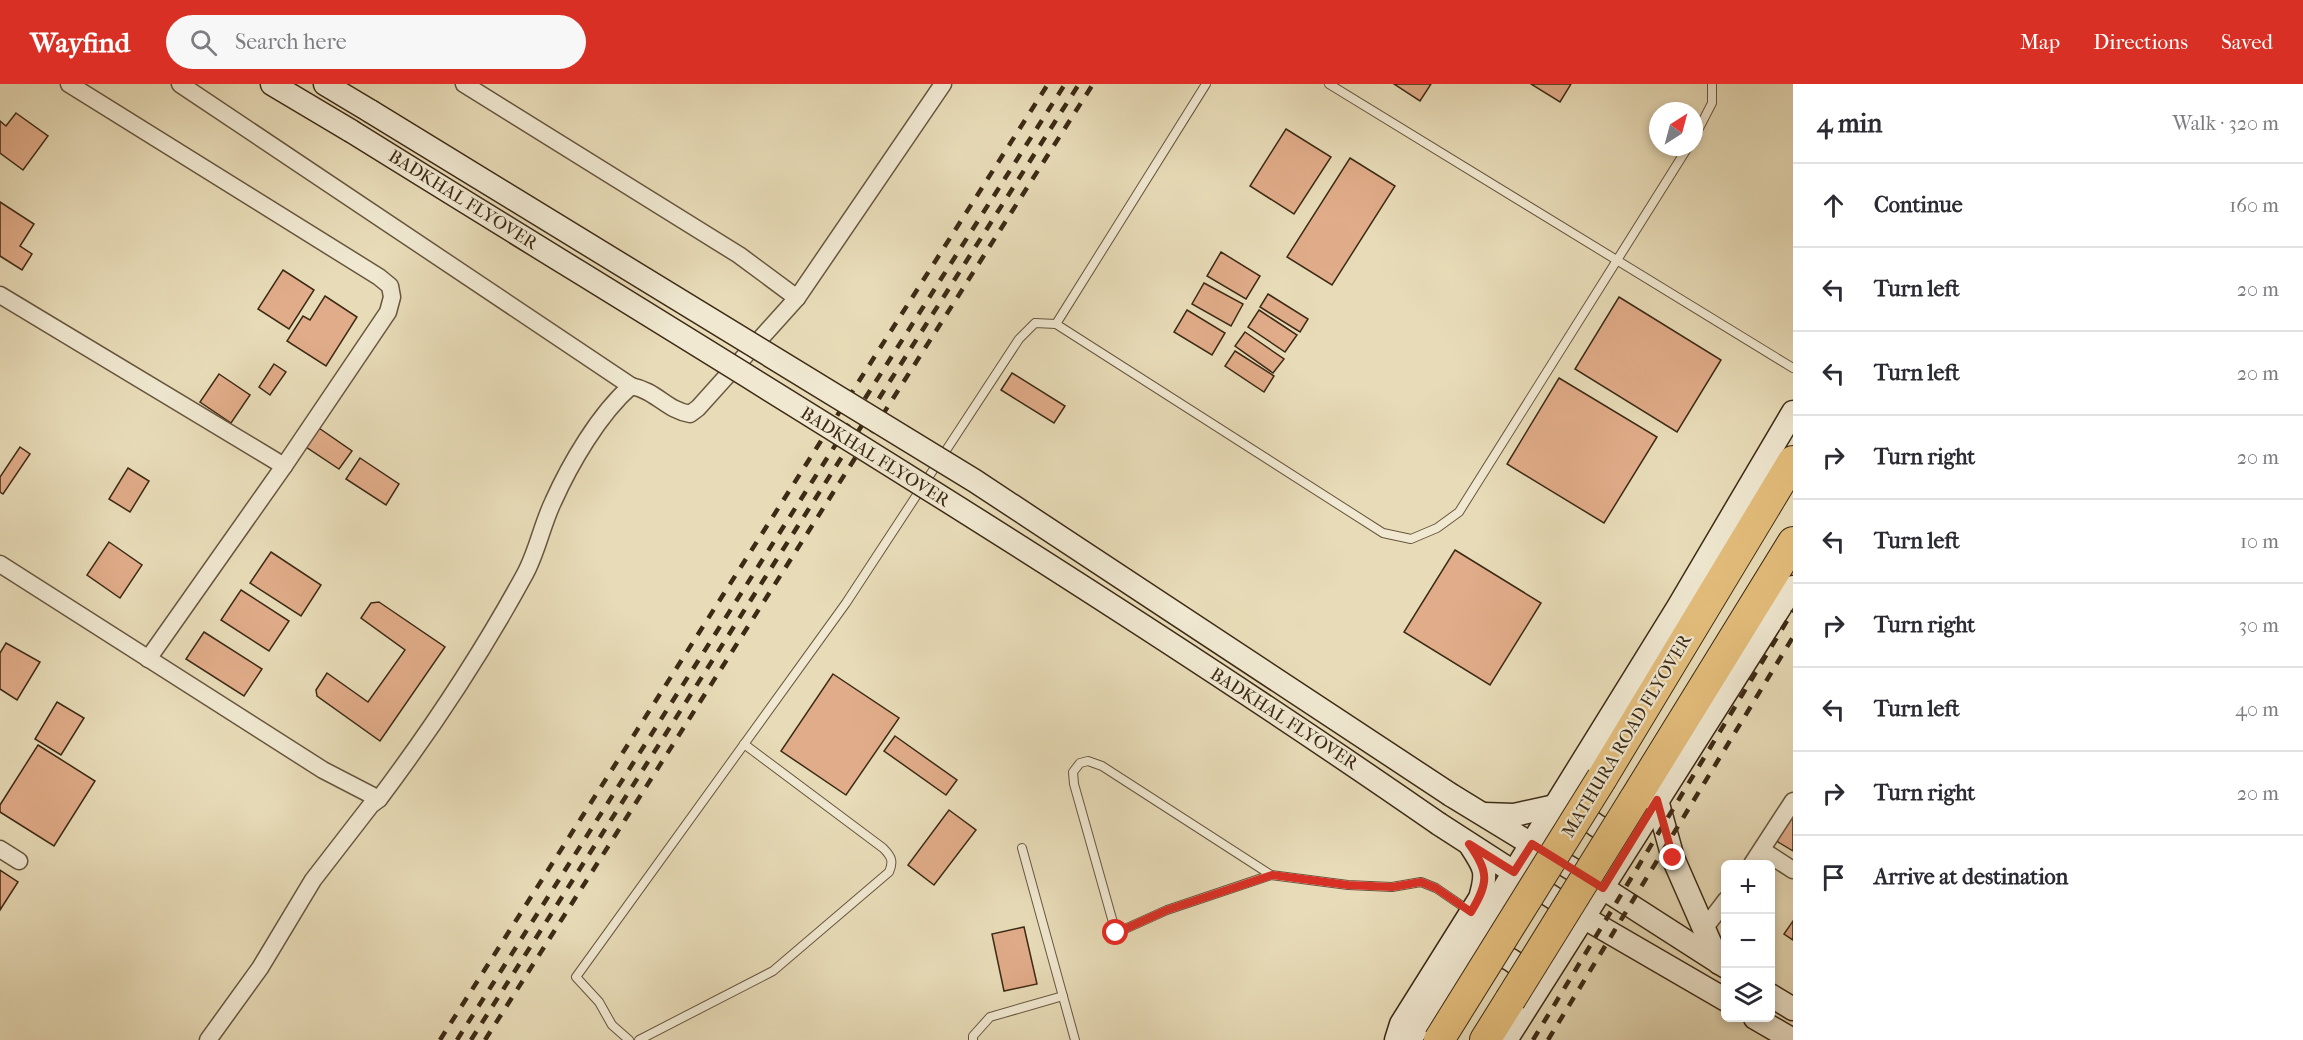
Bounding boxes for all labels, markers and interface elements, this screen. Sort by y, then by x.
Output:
search box [166,15,586,69]
text: Wayfind [30,26,130,59]
icon: search [187,26,220,59]
text: Search here [235,29,347,55]
text: Map [2020,30,2060,54]
text: Directions [2093,30,2188,54]
text: Saved [2221,30,2273,54]
north arrow [1649,102,1703,156]
text: 4 min [1817,108,1882,139]
text: Walk · 320 m [2173,112,2279,135]
street label: BADKHAL FLYOVER [385,146,542,255]
icon: ahead [1817,189,1850,222]
text: Continue [1874,192,1963,218]
text: 160 m [2229,194,2279,217]
icon: left [1817,273,1850,306]
text: Turn left [1874,276,1960,302]
text: 20 m [2237,278,2279,301]
icon: left [1817,357,1850,390]
text: Turn left [1874,360,1960,386]
text: 20 m [2237,362,2279,385]
street label: BADKHAL FLYOVER [797,403,954,512]
icon: right [1817,441,1850,474]
text: Turn right [1874,444,1975,470]
text: 20 m [2237,446,2279,469]
icon: left [1817,525,1850,558]
text: Turn left [1874,528,1960,554]
text: 10 m [2240,530,2279,553]
icon: right [1817,609,1850,642]
text: Turn right [1874,612,1975,638]
text: 30 m [2239,614,2279,637]
street label: MATHURA ROAD FLYOVER [1558,630,1697,841]
street label: BADKHAL FLYOVER [1206,663,1362,775]
icon: left [1817,693,1850,726]
text: Turn left [1874,696,1960,722]
text: 40 m [2235,698,2279,721]
icon: right [1817,777,1850,810]
text: Turn right [1874,780,1975,806]
text: 20 m [2237,782,2279,805]
route end [1659,844,1685,870]
map controls [1721,860,1775,1022]
button: + [1721,860,1775,914]
icon: arrive [1817,861,1850,894]
text: Arrive at destination [1874,864,2068,890]
button: − [1721,914,1775,968]
route start [1102,919,1128,945]
button: layers [1721,968,1775,1022]

